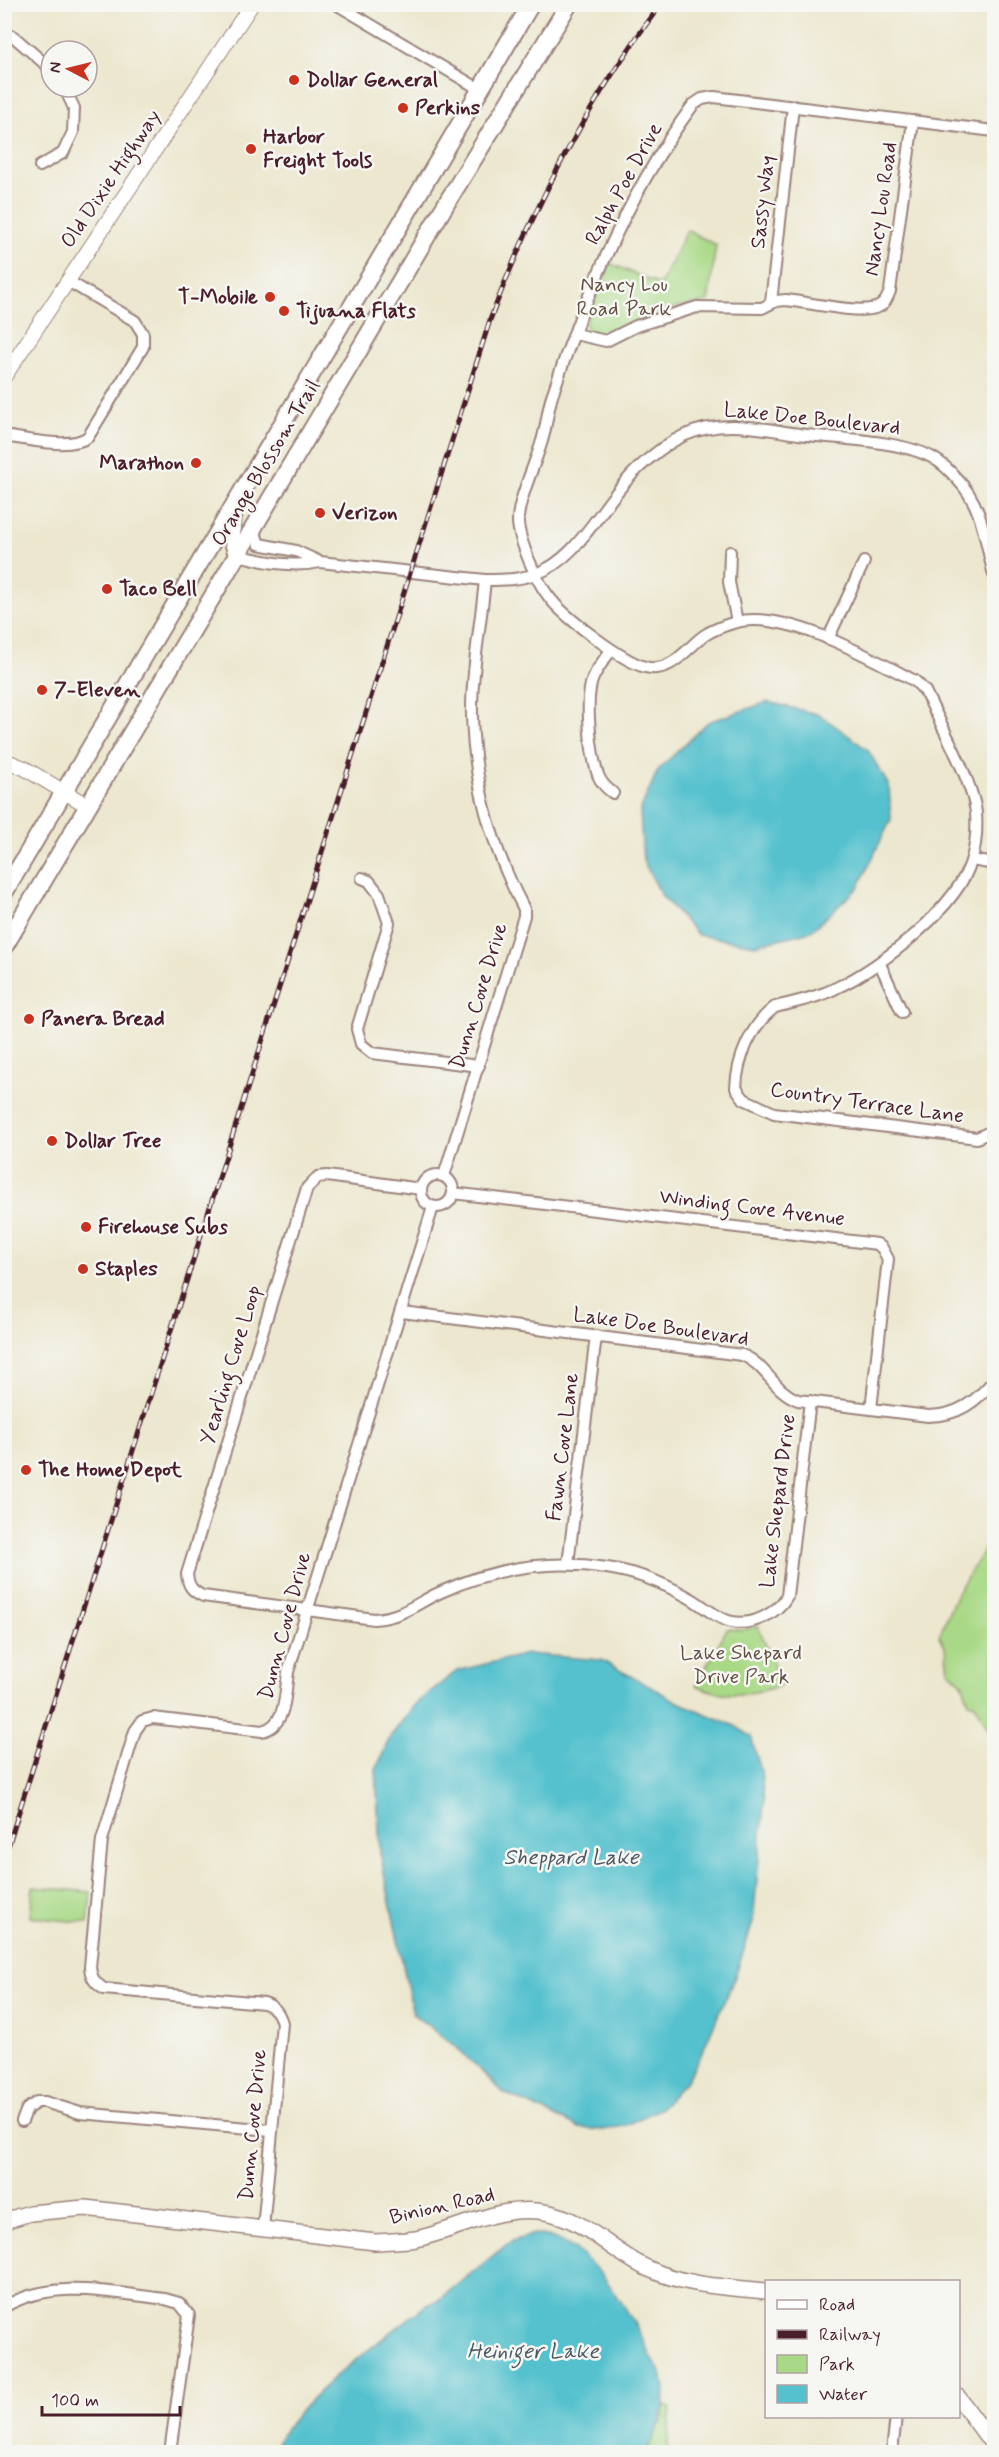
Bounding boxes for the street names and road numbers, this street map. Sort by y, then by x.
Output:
street label: Old Dixie Highway [54,104,169,255]
street label: Ralph Poe Drive [579,118,669,250]
street label: Nancy Lou Road [858,140,904,278]
street label: Sassy Way [744,154,782,250]
street label: Orange Blossom Trail [205,374,328,552]
street label: Lake Doe Boulevard [723,396,901,442]
street label: Dunn Cove Drive [443,919,515,1073]
street label: Country Terrace Lane [768,1076,966,1130]
street label: Winding Cove Avenue [657,1183,846,1235]
street label: Yearling Cove Loop [193,1282,270,1449]
street label: Lake Doe Boulevard [571,1301,751,1353]
street label: Fawn Cove Lane [540,1371,586,1523]
street label: Lake Shepard Drive [753,1413,803,1589]
street label: Dunn Cove Drive [252,1549,318,1703]
street label: Dunn Cove Drive [232,2048,274,2202]
street label: Binion Road [387,2180,497,2232]

